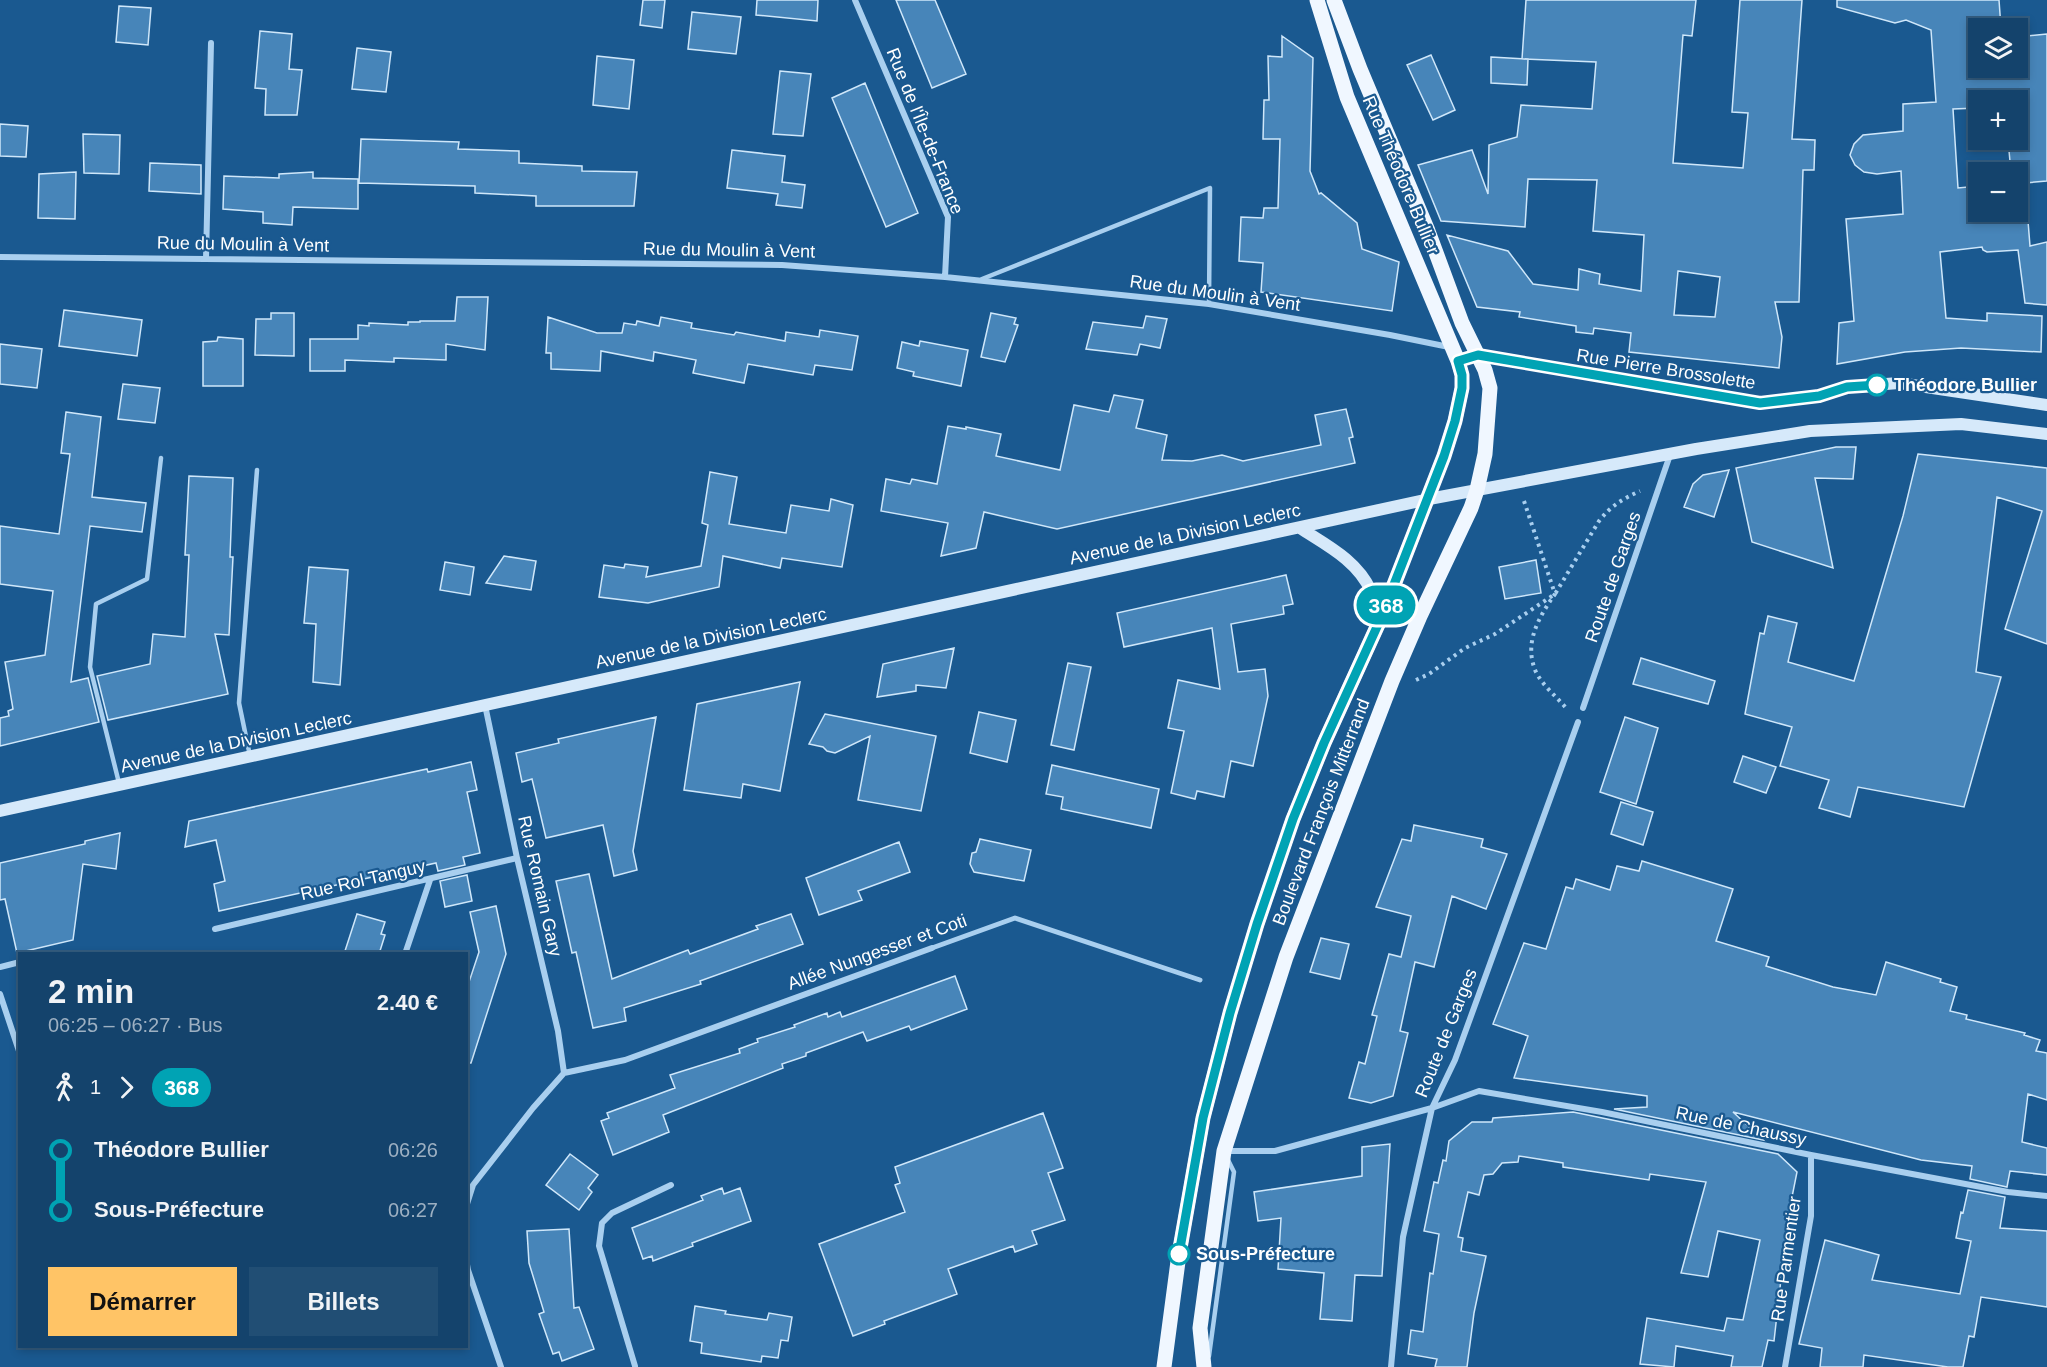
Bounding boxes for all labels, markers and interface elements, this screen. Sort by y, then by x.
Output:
map controls [1968,18,2028,222]
button: layers [1968,18,2028,78]
street label: Rue de l'Île-de-France [882,45,968,217]
button: + [1968,90,2028,150]
street label: Rue Théodore Bullier [1359,93,1443,257]
button: − [1968,162,2028,222]
street label: Rue du Moulin à Vent [157,232,329,256]
street label: Rue du Moulin à Vent [643,238,815,262]
street label: Rue du Moulin à Vent [1128,271,1302,315]
street label: Rue Pierre Brossolette [1575,345,1757,393]
marker: Théodore Bullier [1866,374,1888,396]
place label: Théodore Bullier [1894,375,2037,395]
street label: Avenue de la Division Leclerc [1068,500,1302,568]
street label: Route de Garges [1581,509,1645,645]
line badge: 368 [1352,586,1420,624]
text: 368 [1368,594,1404,617]
street label: Avenue de la Division Leclerc [594,604,828,672]
street label: Boulevard François Mitterrand [1268,696,1374,928]
street label: Avenue de la Division Leclerc [119,708,353,776]
street label: Rue Romain Gary [514,814,566,958]
street label: Rue Rol Tanguy [299,856,427,904]
street label: Allée Nungesser et Coti [785,910,969,994]
street label: Route de Garges [1411,966,1481,1100]
text: 2 min [48,973,134,1010]
text: 2.40 € [377,990,438,1015]
text: 06:25 – 06:27 · Bus [48,1014,223,1036]
icon: walk [48,1071,81,1104]
icon: forward [110,1071,143,1104]
text: 1 [90,1076,101,1098]
text: 368 [164,1076,199,1099]
street label: Rue de Chaussy [1674,1102,1808,1150]
text: Théodore Bullier [94,1137,269,1162]
text: 06:26 [388,1139,438,1161]
street label: Rue Parmentier [1767,1195,1805,1323]
text: Sous-Préfecture [94,1197,264,1222]
text: 06:27 [388,1199,438,1221]
marker: Sous-Préfecture [1168,1243,1190,1265]
place label: Sous-Préfecture [1196,1244,1335,1264]
button: Démarrer [48,1267,237,1336]
button: Billets [249,1267,438,1336]

